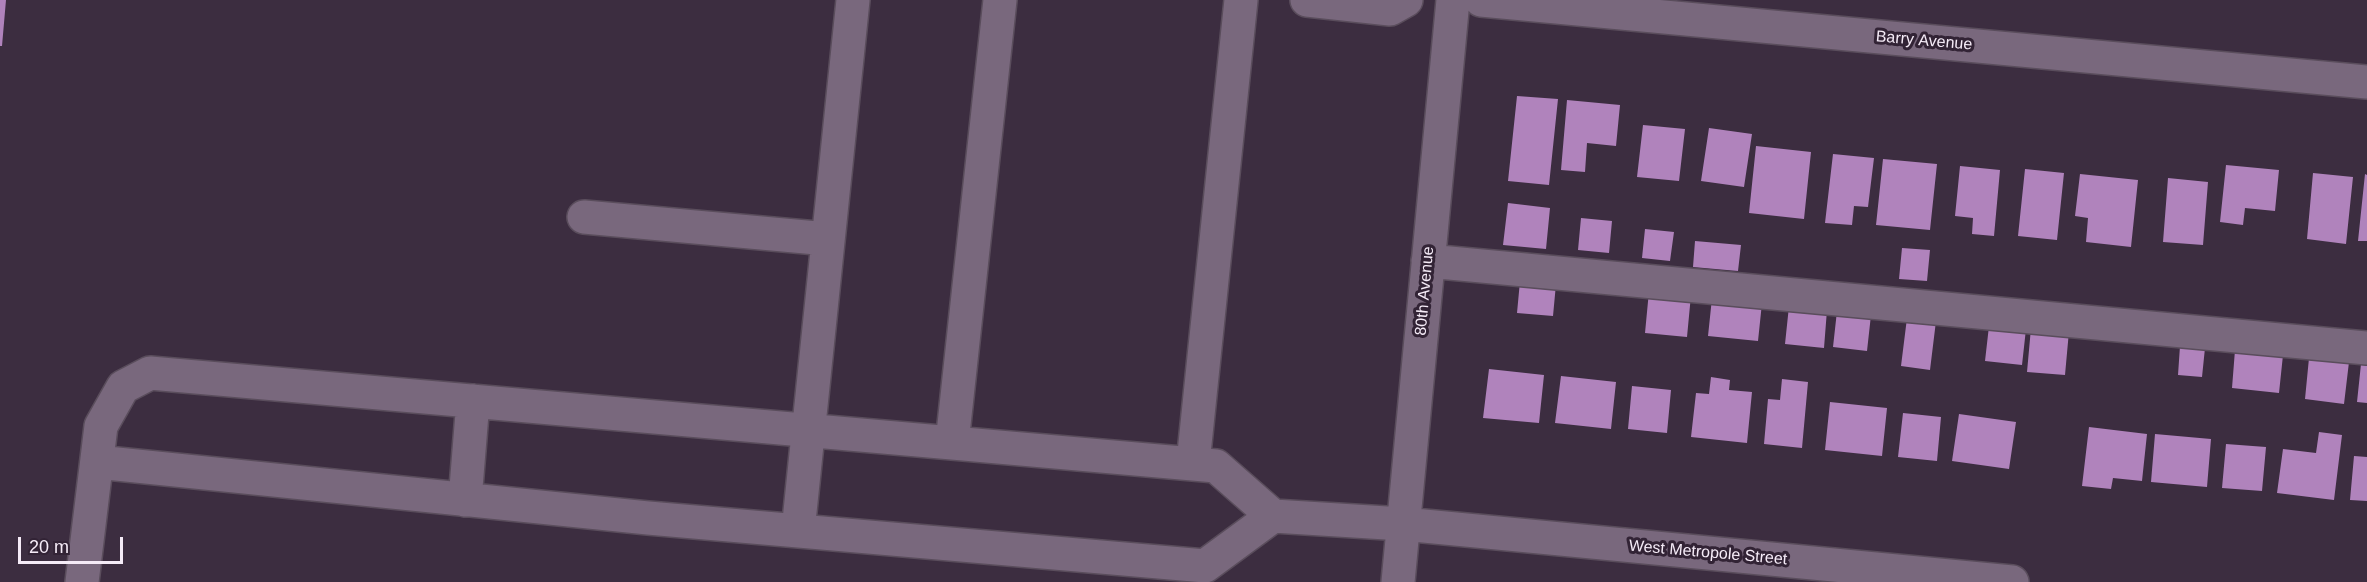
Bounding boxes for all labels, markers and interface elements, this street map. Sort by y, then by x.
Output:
street label: Barry Avenue [1875,27,1973,55]
street label: 80th Avenue [1412,246,1438,336]
scale bar [21,525,126,563]
text: 20 m [29,537,69,557]
street label: West Metropole Street [1628,537,1788,569]

